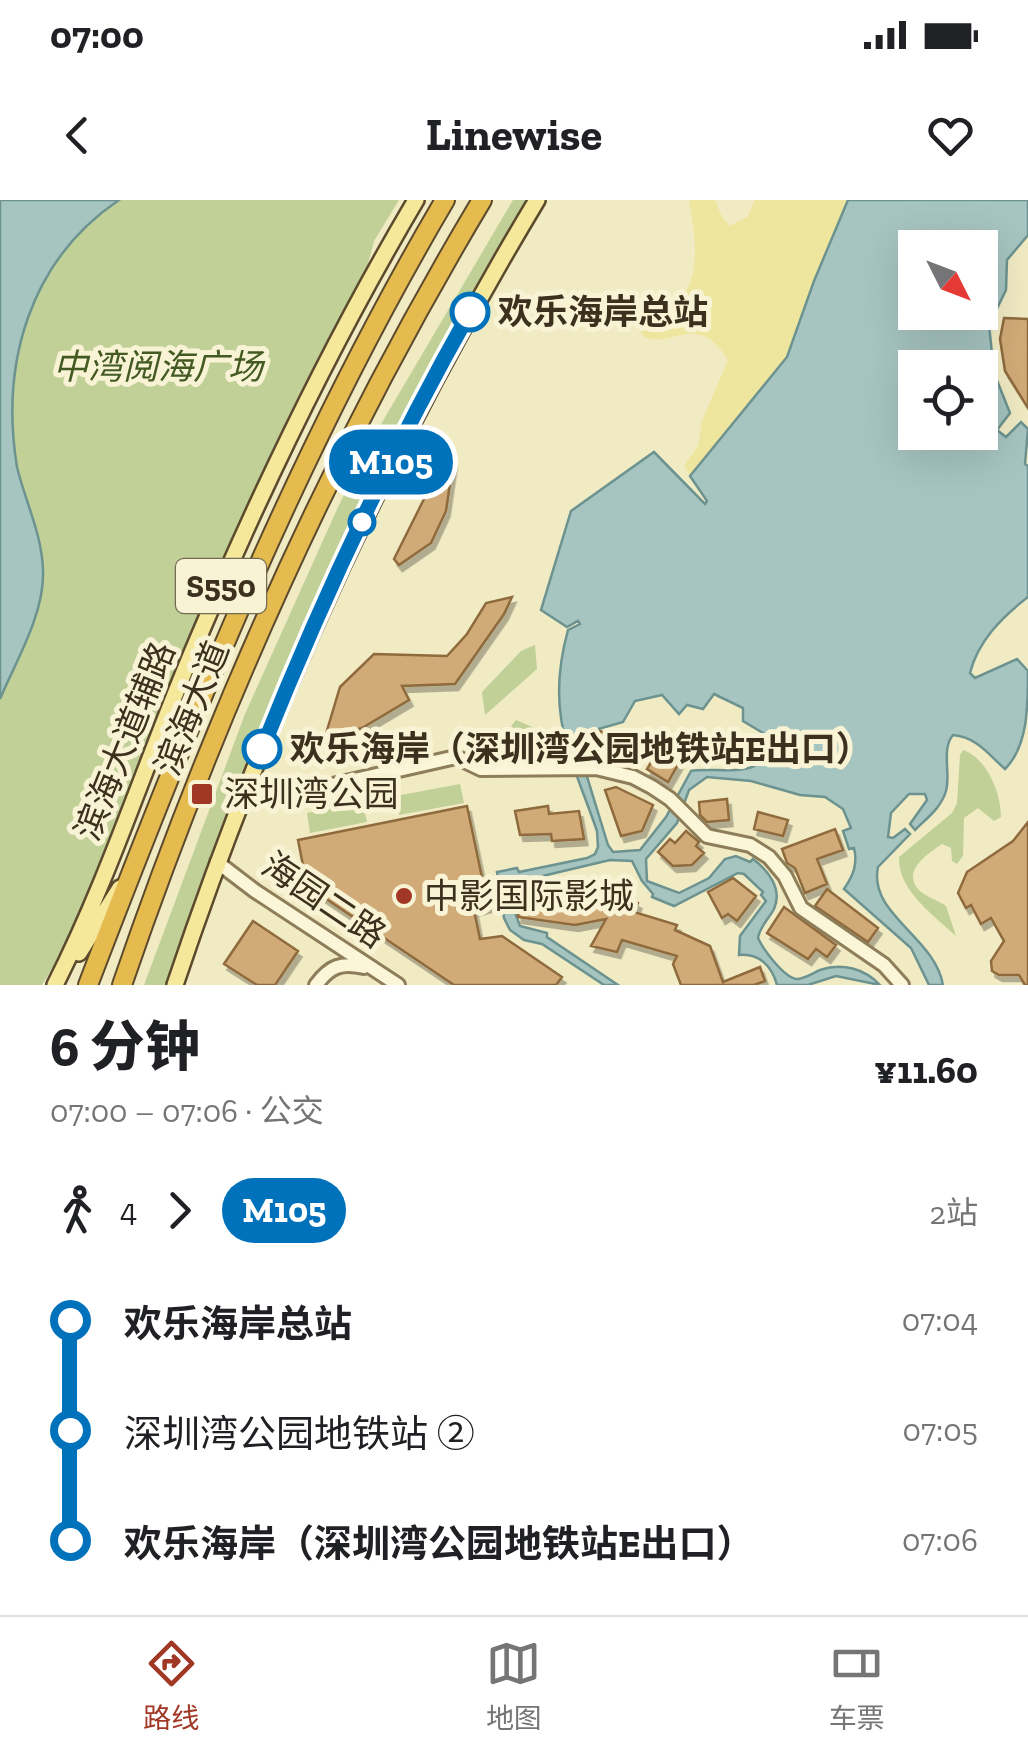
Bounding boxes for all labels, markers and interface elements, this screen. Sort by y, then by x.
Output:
text: 07:00 [50,12,144,58]
icon: back [50,108,105,163]
text: Linewise [426,108,602,162]
icon: heart [923,108,978,163]
north arrow [898,230,998,330]
map controls [898,230,998,450]
place label: 欢乐海岸总站 [498,291,708,333]
marker: 欢乐海岸总站 [451,293,489,331]
park label: 中湾阅海广场 [53,346,266,388]
button: locate [898,350,998,450]
line badge: M105 [321,430,461,494]
text: M105 [349,441,433,483]
unlabelled marker [349,509,375,535]
road number: S550 [176,559,266,613]
street label: 滨海大道 [146,635,238,781]
street label: 滨海大道辅路 [66,636,184,846]
place label: 欢乐海岸（深圳湾公园地铁站E出口） [290,728,871,770]
marker: 欢乐海岸（深圳湾公园地铁站E出口） [243,730,281,768]
place label: 深圳湾公园 [224,773,399,815]
marker: 深圳湾公园 [189,781,215,807]
street label: 海园二路 [254,843,394,957]
place label: 中影国际影城 [424,875,634,917]
marker: 中影国际影城 [393,885,415,907]
text: 6 分钟 [50,1014,200,1080]
text: ¥11.60 [874,1047,978,1093]
text: 07:00 – 07:06 · 公交 [50,1092,324,1130]
icon: walk [50,1183,105,1238]
icon: forward [152,1183,207,1238]
text: M105 [242,1189,326,1231]
text: 4 [120,1191,137,1229]
text: 2站 [930,1194,978,1232]
text: 欢乐海岸总站 [124,1301,352,1347]
text: 07:04 [902,1301,978,1339]
text: 深圳湾公园地铁站 ② [124,1411,475,1457]
text: 07:05 [903,1411,978,1449]
text: 欢乐海岸（深圳湾公园地铁站E出口） [124,1521,755,1567]
text: 07:06 [902,1521,978,1559]
tab: 路线 [143,1636,199,1736]
tab: 地图 [486,1636,542,1736]
tab: 车票 [829,1636,885,1736]

